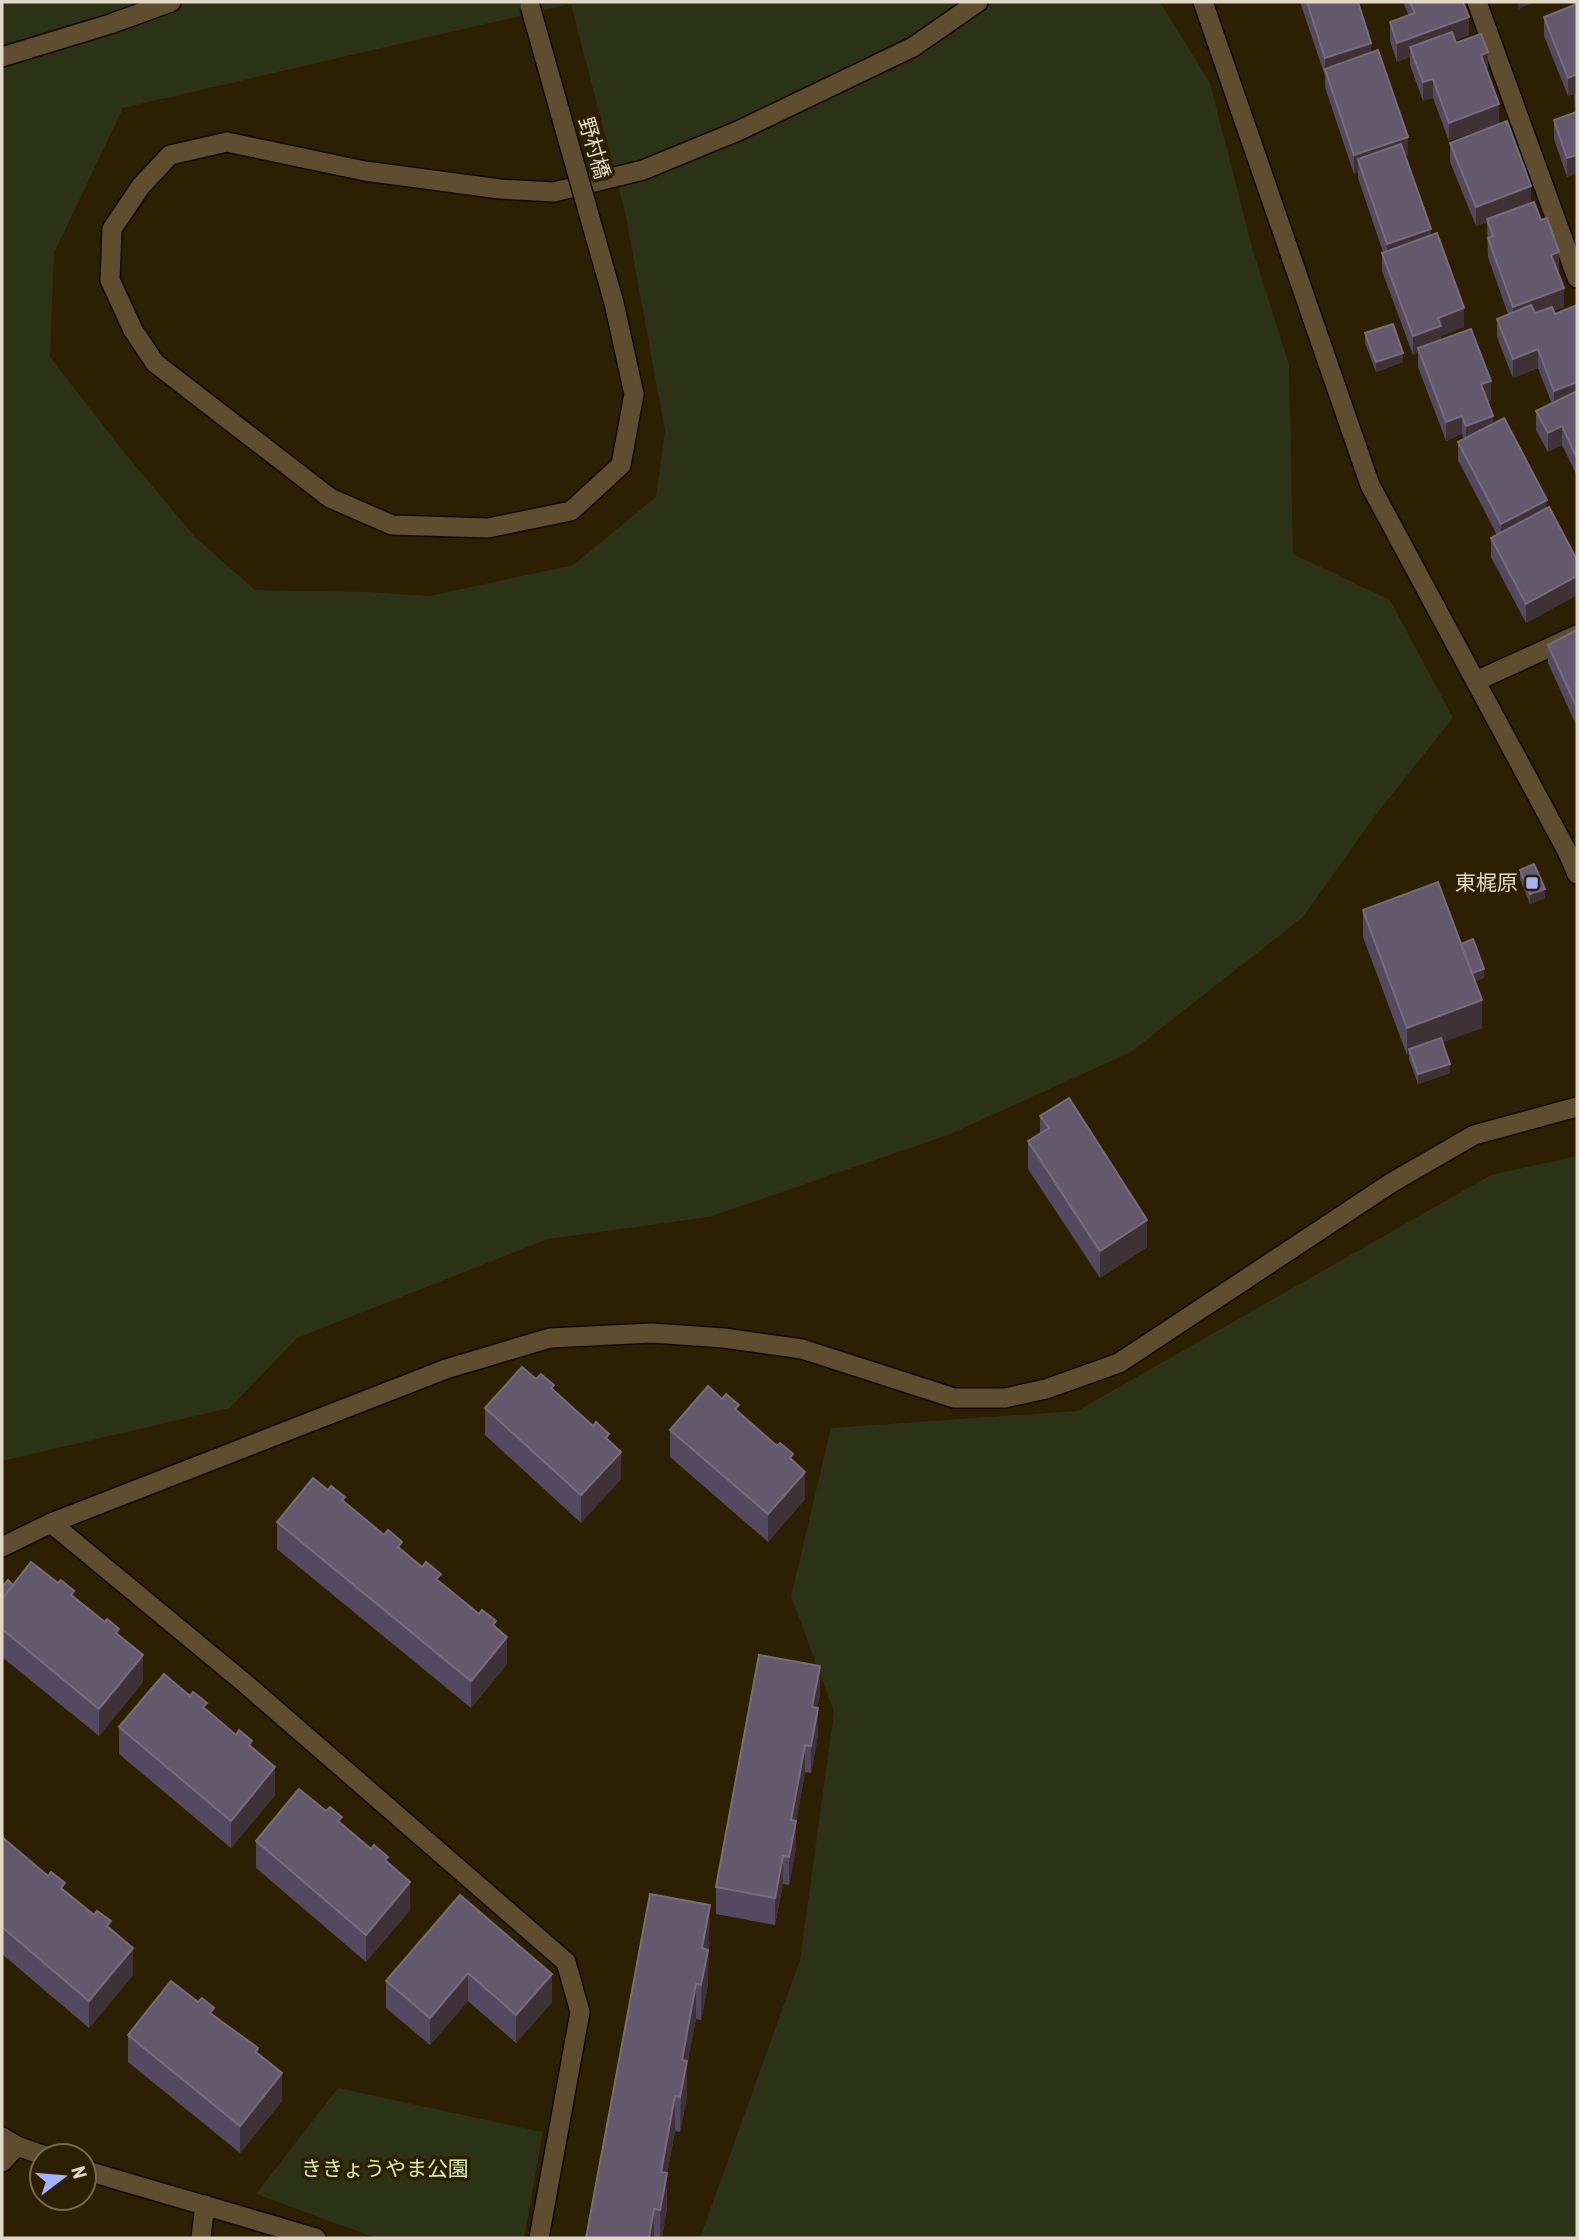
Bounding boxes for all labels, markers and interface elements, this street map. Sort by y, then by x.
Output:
street label: 野村橋 [574,114,614,182]
place label: 東梶原 [1455,871,1518,895]
marker: 東梶原 [1524,875,1540,891]
north arrow [28,2142,98,2212]
park label: ききょうやま公園 [301,2157,469,2181]
text: N [66,2164,92,2181]

